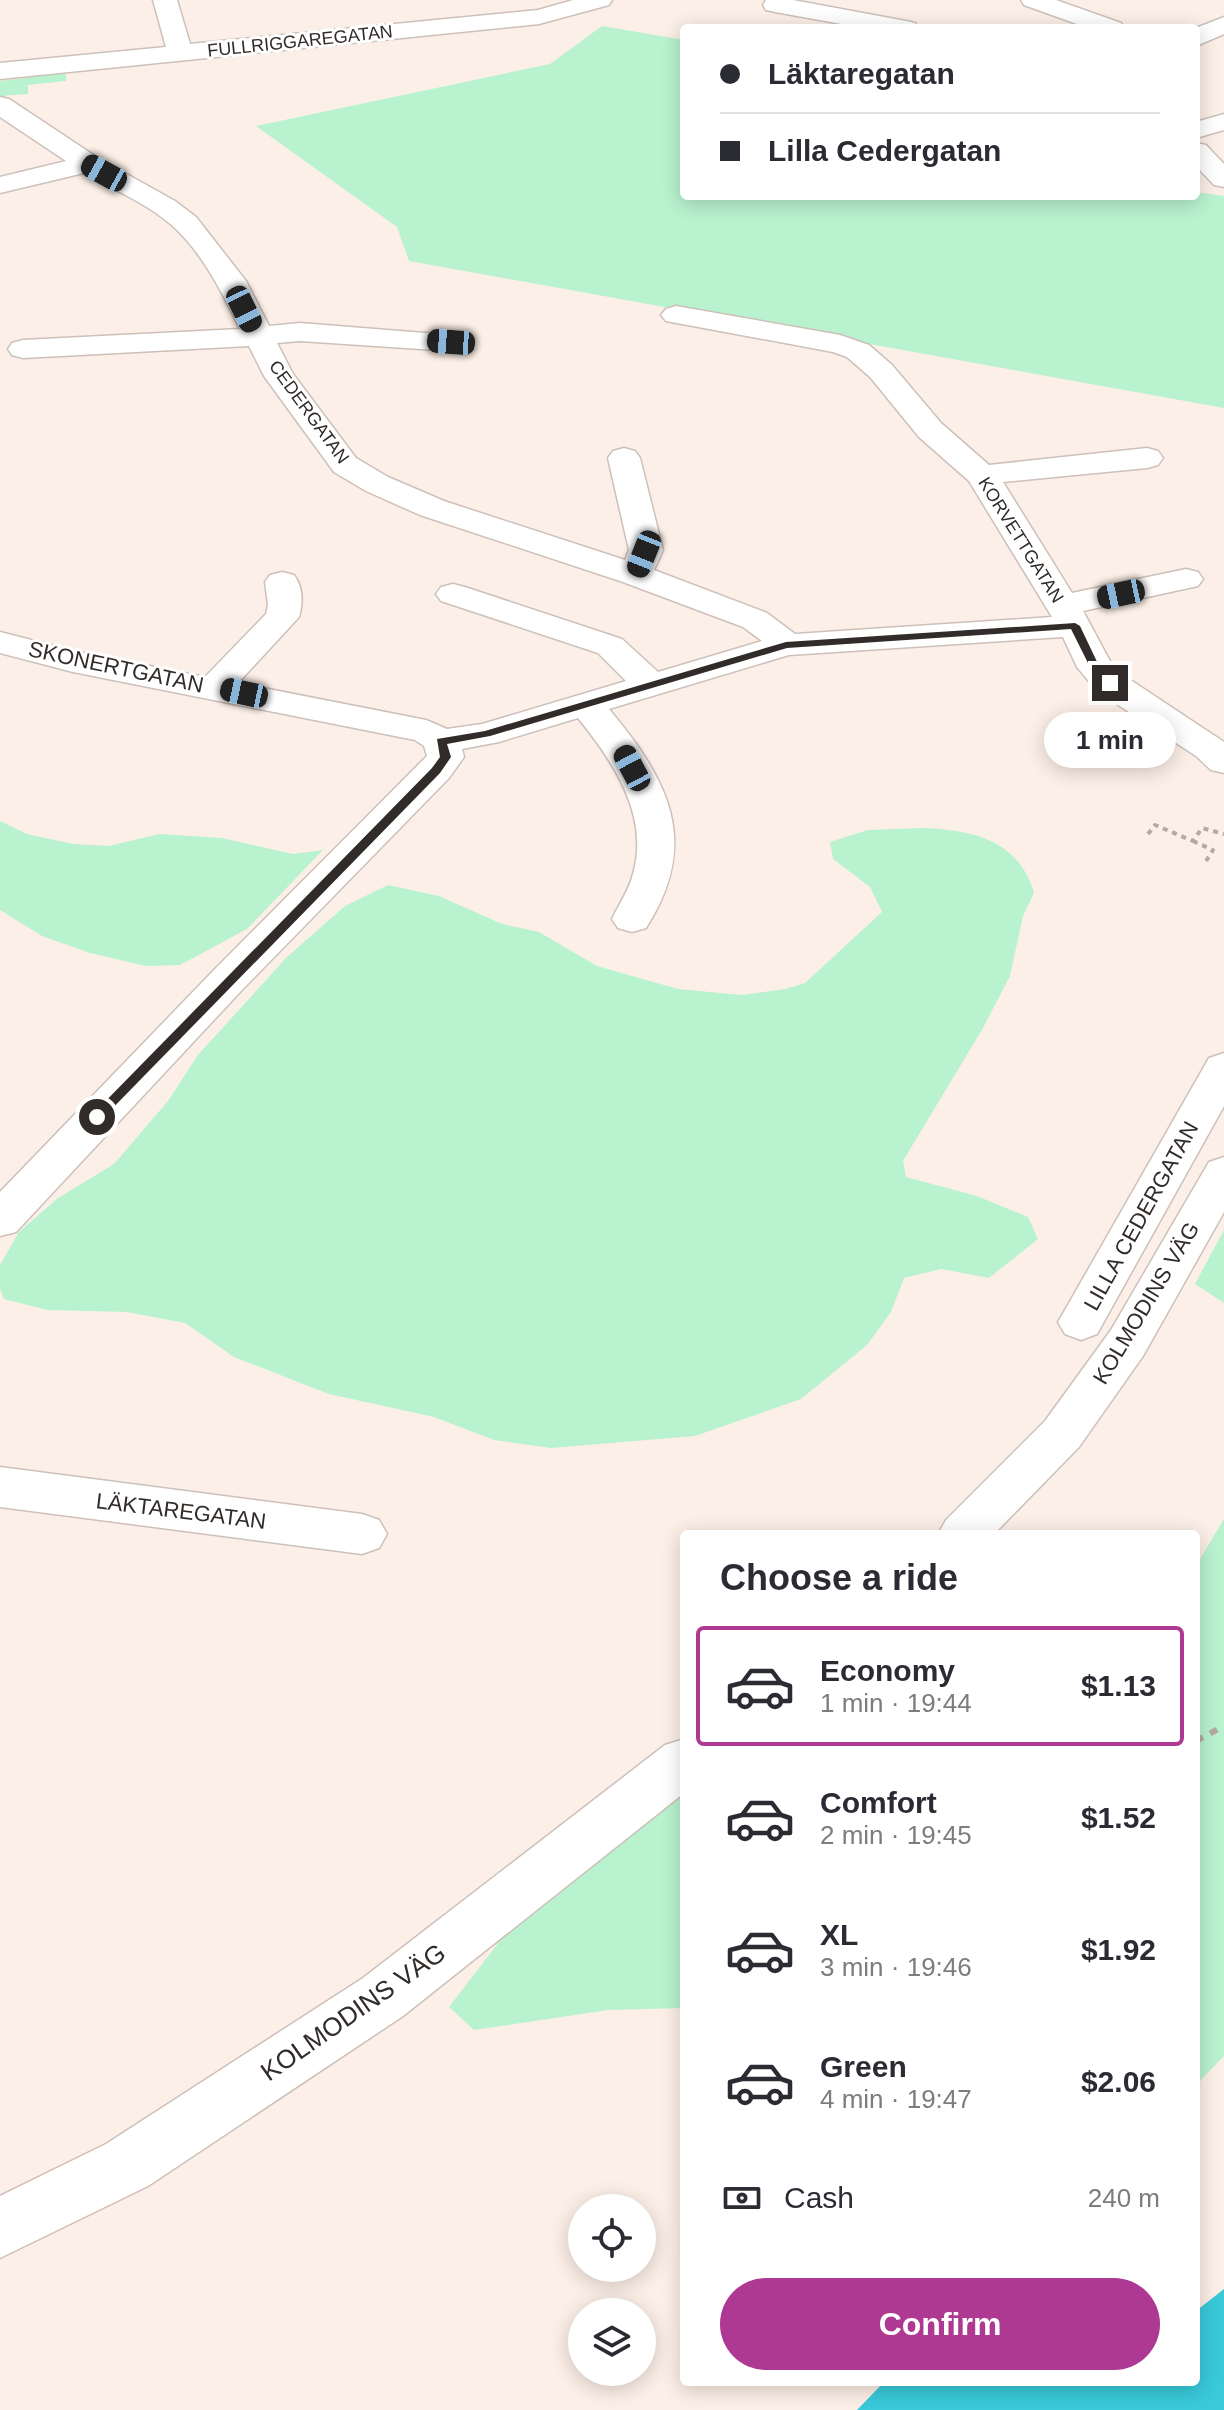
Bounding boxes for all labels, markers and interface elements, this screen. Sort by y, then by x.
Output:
street label: FULLRIGGAREGATAN [206,21,394,61]
text: Läktaregatan [768,57,955,90]
text: Lilla Cedergatan [768,134,1001,167]
car [77,151,131,195]
car [223,282,265,336]
car [426,328,476,356]
street label: CEDERGATAN [265,357,353,467]
street label: KORVETTGATAN [974,474,1068,606]
car [624,527,664,581]
car [1095,577,1147,611]
street label: SKONERTGATAN [26,636,206,698]
route end [1092,665,1128,701]
car [218,676,270,710]
callout: 1 min [1044,711,1176,767]
text: 1 min [1076,725,1144,755]
car [610,741,654,795]
route start [79,1099,115,1135]
street label: LILLA CEDERGATAN [1079,1117,1203,1315]
street label: KOLMODINS VÄG [1088,1217,1204,1389]
street label: LÄKTAREGATAN [95,1488,267,1534]
text: Choose a ride [720,1557,958,1598]
icon: car [724,1650,796,1722]
text: Economy [820,1654,955,1687]
text: $1.13 [1081,1669,1156,1702]
text: 1 min · 19:44 [820,1688,972,1718]
icon: car [724,1782,796,1854]
text: Comfort [820,1786,937,1819]
text: $1.52 [1081,1801,1156,1834]
text: 2 min · 19:45 [820,1820,972,1850]
icon: car [724,1914,796,1986]
text: XL [820,1918,858,1951]
text: $1.92 [1081,1933,1156,1966]
street label: KOLMODINS VÄG [255,1937,451,2087]
text: 3 min · 19:46 [820,1952,972,1982]
icon: car [724,2046,796,2118]
text: Green [820,2050,907,2083]
text: $2.06 [1081,2065,1156,2098]
text: 4 min · 19:47 [820,2084,972,2114]
icon: cash [720,2176,764,2220]
text: Cash [784,2181,854,2214]
text: 240 m [1088,2183,1160,2213]
map controls [568,2194,656,2386]
button: locate [568,2194,656,2282]
button: Confirm [720,2278,1160,2370]
button: layers [568,2298,656,2386]

